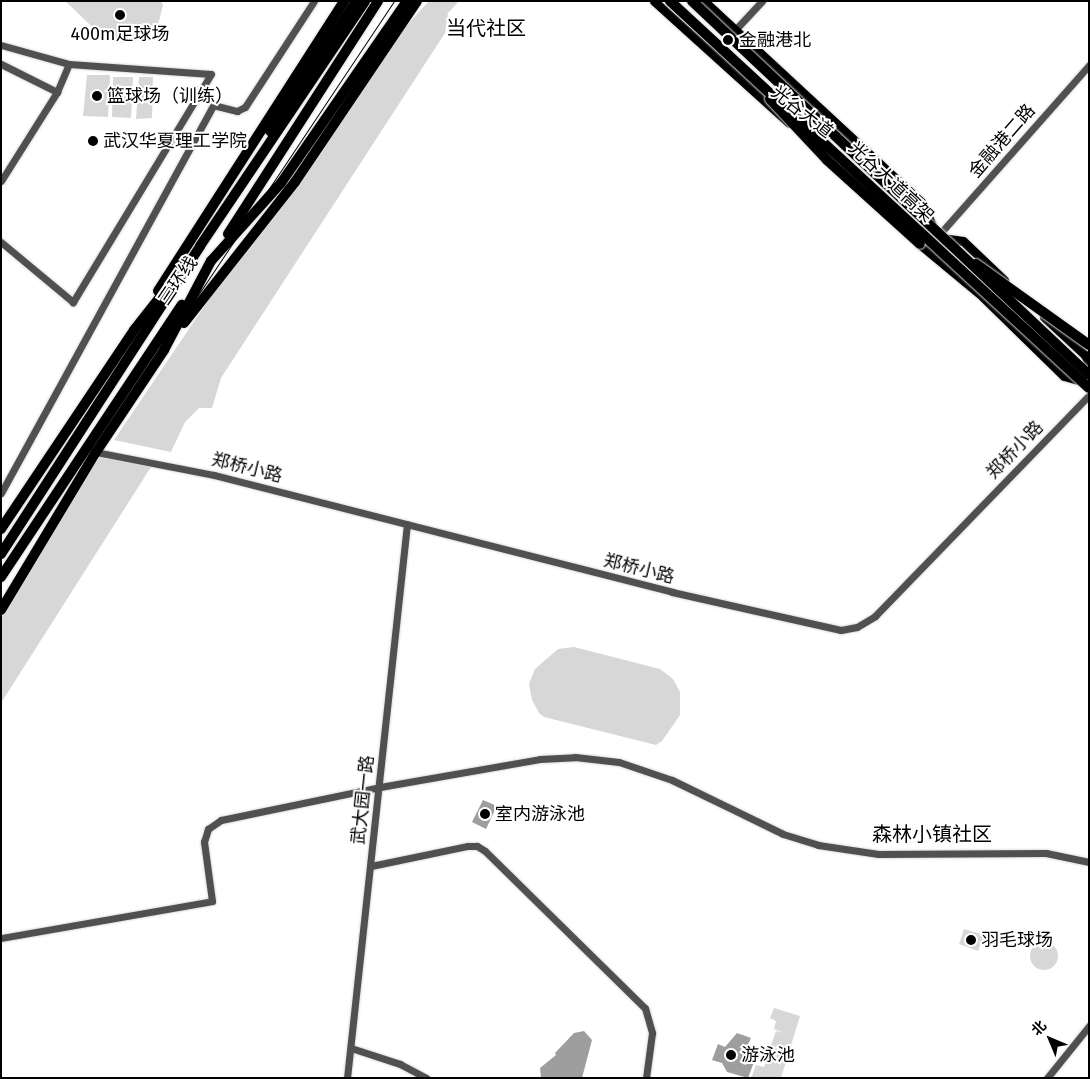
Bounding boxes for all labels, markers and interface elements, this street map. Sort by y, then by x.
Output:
marker: 400m足球场 [114,9,126,21]
district label: 当代社区 [446,16,526,40]
place label: 400m足球场 [70,23,170,45]
place label: 金融港北 [739,29,811,51]
marker: 金融港北 [721,33,735,47]
street label: 光谷大道 [767,81,837,143]
place label: 篮球场（训练） [107,85,233,107]
marker: 篮球场（训练） [91,90,103,102]
street label: 金融港二路 [964,100,1040,182]
place label: 武汉华夏理工学院 [103,130,247,152]
marker: 武汉华夏理工学院 [87,135,99,147]
street label: 光谷大道高架 [844,137,938,227]
street label: 三环线 [154,253,202,309]
street label: 郑桥小路 [982,417,1048,483]
street label: 郑桥小路 [209,449,285,487]
street label: 郑桥小路 [601,550,677,588]
street label: 武大园一路 [348,754,378,846]
place label: 室内游泳池 [495,803,585,825]
marker: 室内游泳池 [479,808,491,820]
district label: 森林小镇社区 [872,822,992,846]
place label: 羽毛球场 [981,929,1053,951]
marker: 羽毛球场 [965,934,977,946]
north arrow [1025,1014,1075,1064]
text: 北 [1028,1017,1050,1039]
place label: 游泳池 [741,1044,795,1066]
marker: 游泳池 [725,1049,737,1061]

